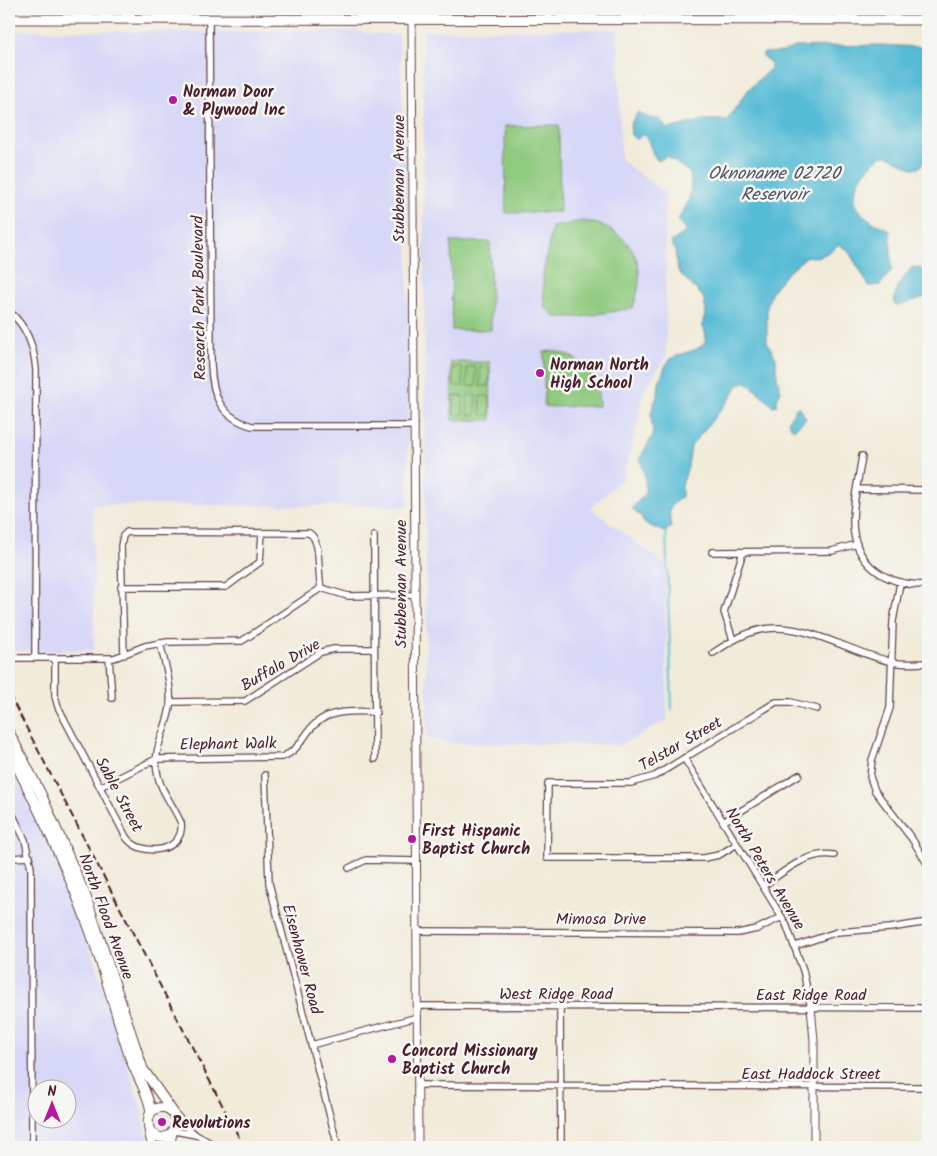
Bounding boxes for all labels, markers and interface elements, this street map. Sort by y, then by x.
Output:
place label: Norman Door & Plywood Inc [183,80,285,123]
marker: Norman Door & Plywood Inc [167,94,179,106]
street label: Stubbeman Avenue [387,115,412,243]
water label: Oknoname 02720 Reservoir [708,160,843,210]
street label: Research Park Boulevard [186,214,213,381]
place label: Norman North High School [550,353,649,396]
marker: Norman North High School [534,367,546,379]
street label: Stubbeman Avenue [389,520,414,648]
street label: Buffalo Drive [236,632,325,698]
street label: Telstar Street [634,710,728,778]
street label: Elephant Walk [179,731,277,758]
street label: Sable Street [88,752,149,838]
street label: North Peters Avenue [718,803,811,935]
place label: First Hispanic Baptist Church [422,819,530,862]
marker: First Hispanic Baptist Church [406,833,418,845]
street label: North Flood Avenue [71,850,140,983]
street label: Eisenhower Road [275,901,329,1018]
street label: Mimosa Drive [556,907,646,932]
street label: West Ridge Road [499,982,614,1007]
street label: East Ridge Road [756,983,867,1008]
place label: Concord Missionary Baptist Church [402,1039,538,1082]
marker: Concord Missionary Baptist Church [386,1053,398,1065]
street label: East Haddock Street [741,1062,881,1087]
north arrow [28,1078,78,1128]
text: N [48,1081,57,1103]
place label: Revolutions [172,1111,251,1136]
marker: Revolutions [156,1116,168,1128]

